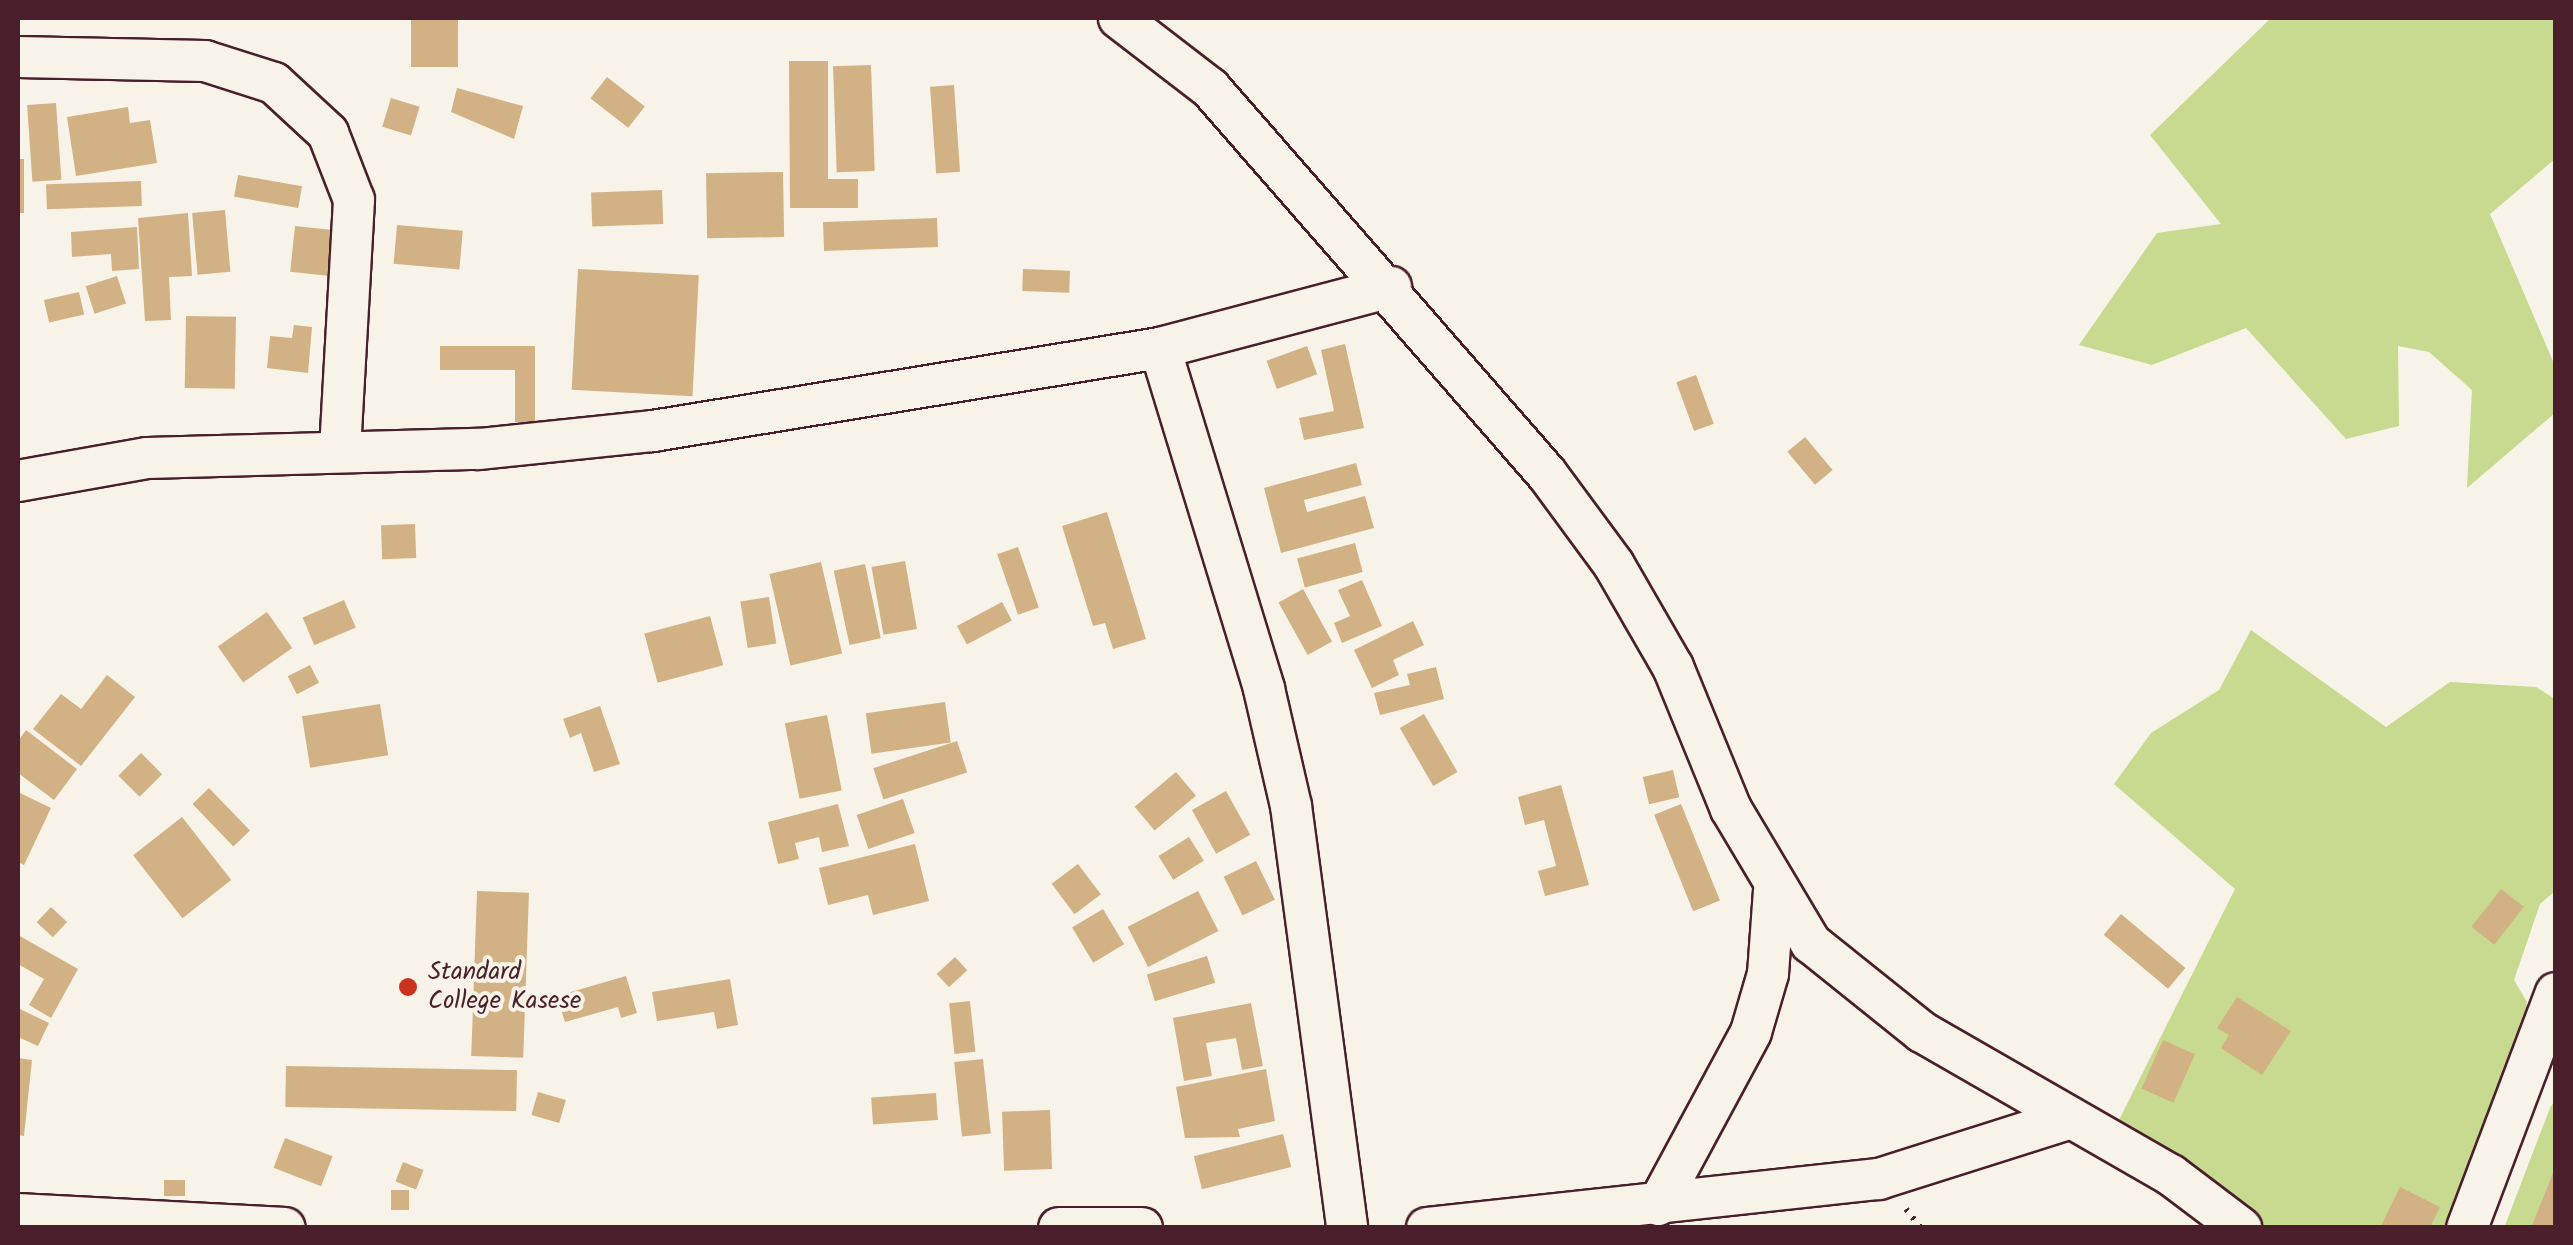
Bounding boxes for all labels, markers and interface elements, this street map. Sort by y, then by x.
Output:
place label: Standard College Kasese [428,958,581,1017]
marker: Standard College Kasese [397,976,419,998]

